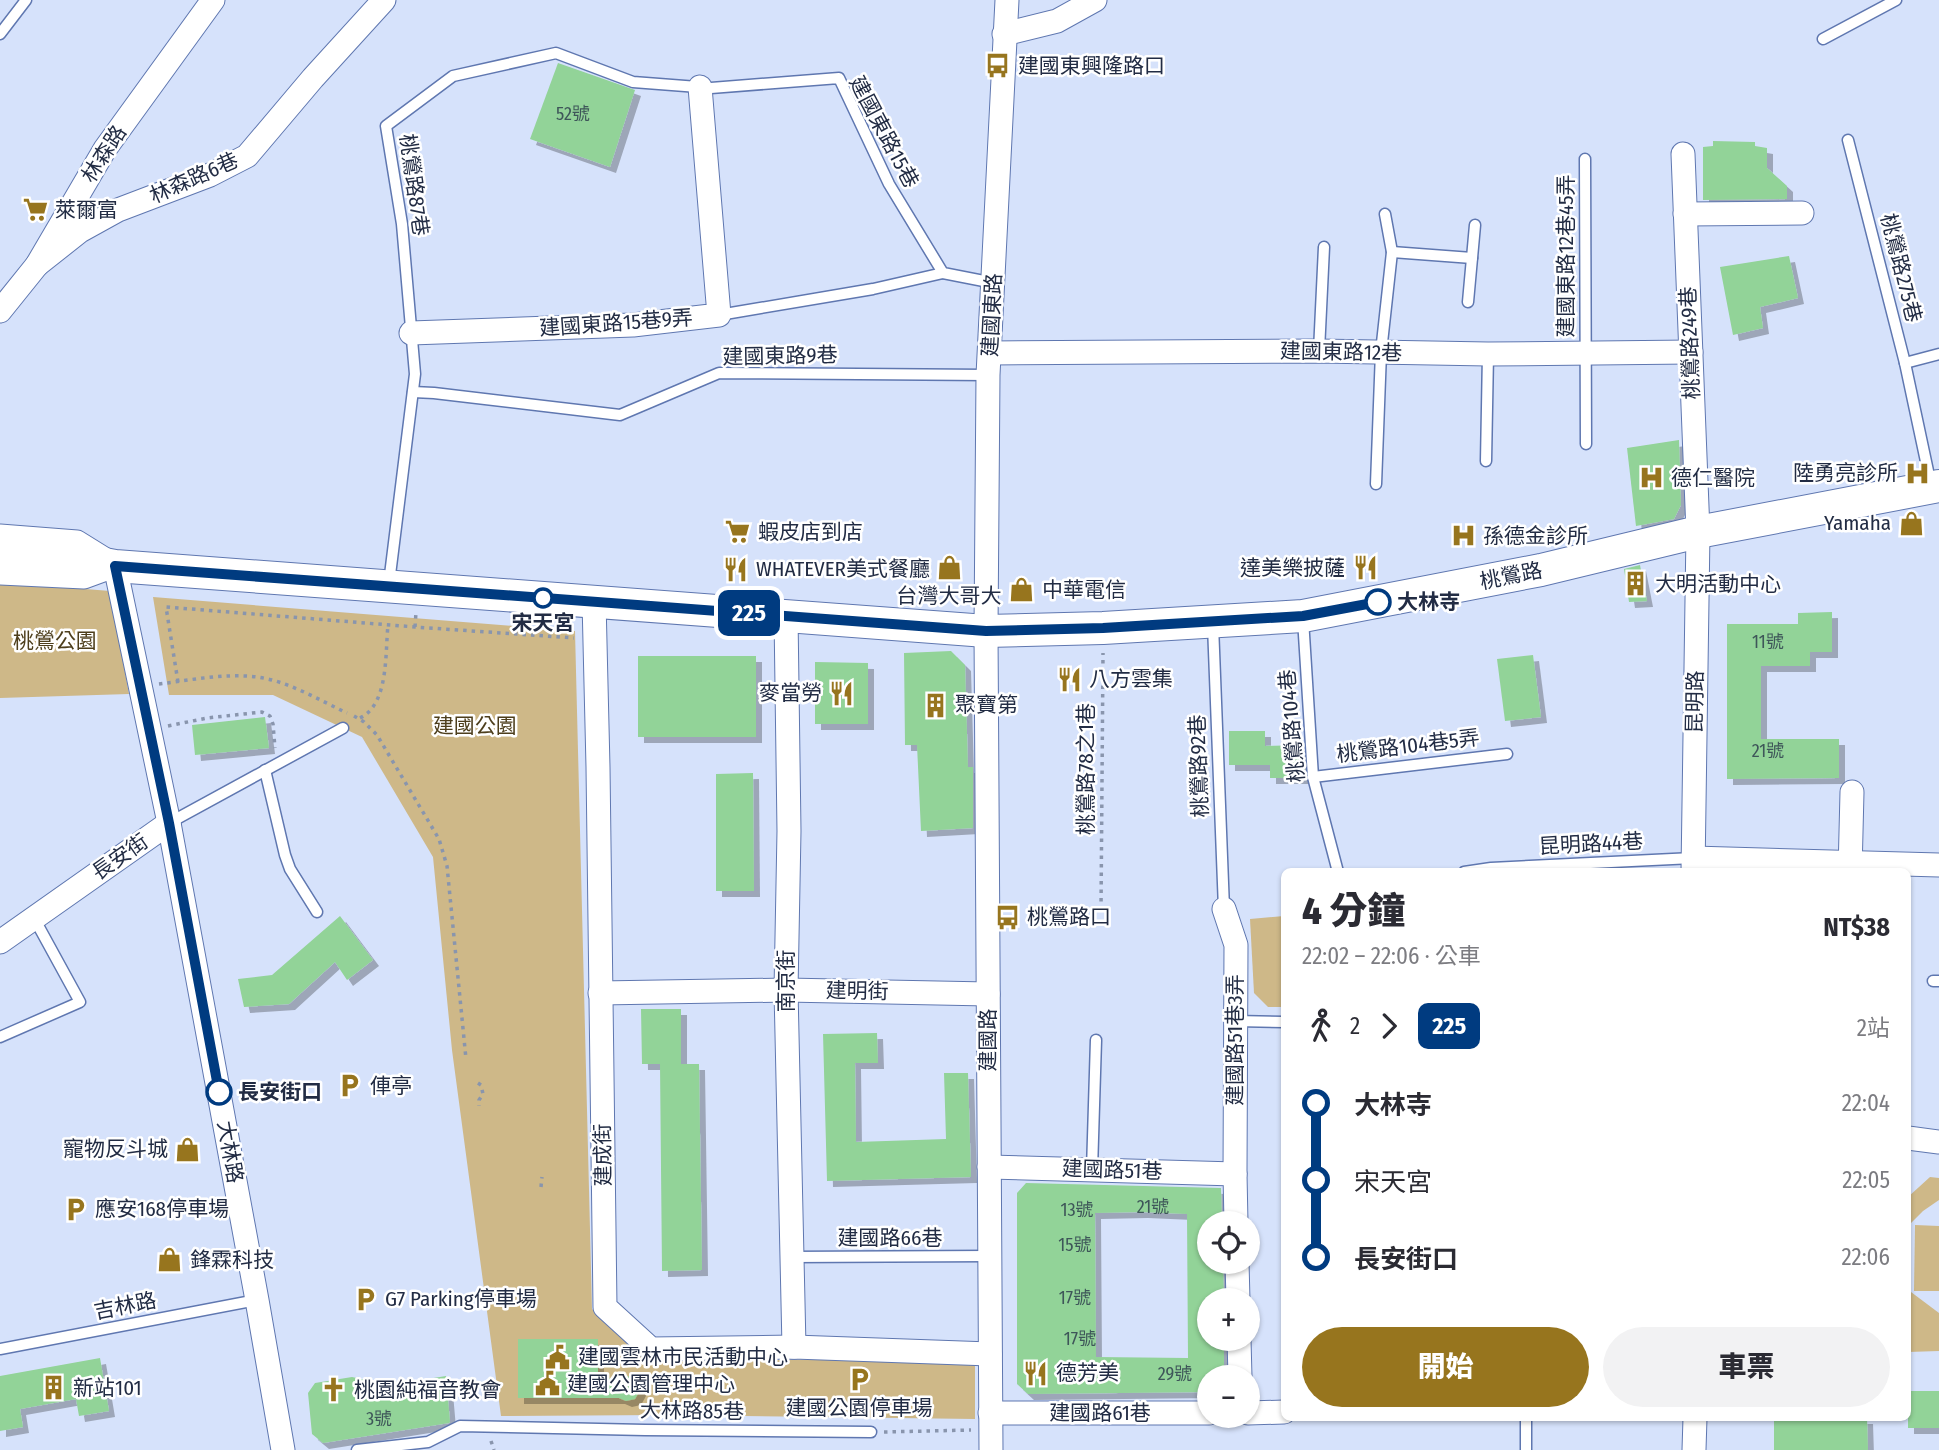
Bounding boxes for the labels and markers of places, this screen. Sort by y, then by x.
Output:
bus stop icon: 建國東興隆路口 [984,52,1012,80]
place label: 建國東興隆路口 [1018,53,1165,79]
supermarket icon: 萊爾富 [21,196,49,224]
place label: 萊爾富 [55,197,118,223]
hospital icon: 陸勇亮診所 [1904,459,1932,487]
place label: 陸勇亮診所 [1793,460,1898,486]
hospital icon: 德仁醫院 [1637,464,1665,492]
place label: 德仁醫院 [1671,465,1755,491]
shop icon: Yamaha [1897,509,1925,537]
place label: Yamaha [1824,510,1891,536]
supermarket icon: 蝦皮店到店 [724,518,752,546]
place label: 蝦皮店到店 [758,519,863,545]
hospital icon: 孫德金診所 [1449,522,1477,550]
place label: 孫德金診所 [1483,523,1588,549]
shop icon: 台灣大哥大 [935,553,963,581]
restaurant icon: 達美樂披薩 [1351,554,1379,582]
restaurant icon: WHATEVER美式餐廳 [722,555,750,583]
place label: 達美樂披薩 [1240,555,1345,581]
place label: WHATEVER美式餐廳 [756,556,930,582]
building icon: 大明活動中心 [1621,570,1649,598]
place label: 大明活動中心 [1655,571,1781,597]
shop icon: 中華電信 [1008,576,1036,604]
place label: 中華電信 [1042,577,1126,603]
place label: 台灣大哥大 [897,583,1002,609]
marker: 宋天宮 [533,588,553,608]
marker: 大林寺 [1365,589,1391,615]
place label: 大林寺 [1397,589,1460,615]
place label: 宋天宮 [512,610,575,636]
restaurant icon: 八方雲集 [1055,665,1083,693]
place label: 八方雲集 [1089,666,1173,692]
restaurant icon: 麥當勞 [828,679,856,707]
place label: 麥當勞 [759,680,822,706]
building icon: 聚寶第 [921,691,949,719]
place label: 聚寶第 [955,692,1018,718]
bus stop icon: 桃鶯路口 [993,903,1021,931]
place label: 桃鶯路口 [1027,904,1111,930]
parking icon: 俥亭 [336,1072,364,1100]
place label: 俥亭 [370,1073,412,1099]
marker: 長安街口 [206,1079,232,1105]
place label: 長安街口 [238,1079,322,1105]
shop icon: 寵物反斗城 [174,1135,202,1163]
place label: 寵物反斗城 [63,1136,168,1162]
parking icon: 應安168停車場 [61,1195,89,1223]
place label: 應安168停車場 [95,1196,229,1222]
shop icon: 鋒霖科技 [156,1246,184,1274]
place label: 鋒霖科技 [190,1247,274,1273]
parking icon: G7 Parking停車場 [351,1285,379,1313]
place label: G7 Parking停車場 [385,1286,537,1312]
public building icon: 建國雲林市民活動中心 [544,1343,572,1371]
place label: 建國雲林市民活動中心 [578,1344,788,1370]
restaurant icon: 德芳美 [1022,1359,1050,1387]
place label: 德芳美 [1056,1360,1119,1386]
parking icon: 建國公園停車場 [845,1365,873,1393]
public building icon: 建國公園管理中心 [533,1370,561,1398]
place label: 建國公園管理中心 [567,1371,735,1397]
building icon: 新站101 [39,1374,67,1402]
place label: 新站101 [73,1375,142,1401]
church icon: 桃園純福音教會 [320,1376,348,1404]
place label: 桃園純福音教會 [354,1377,501,1403]
place label: 建國公園停車場 [786,1395,933,1421]

